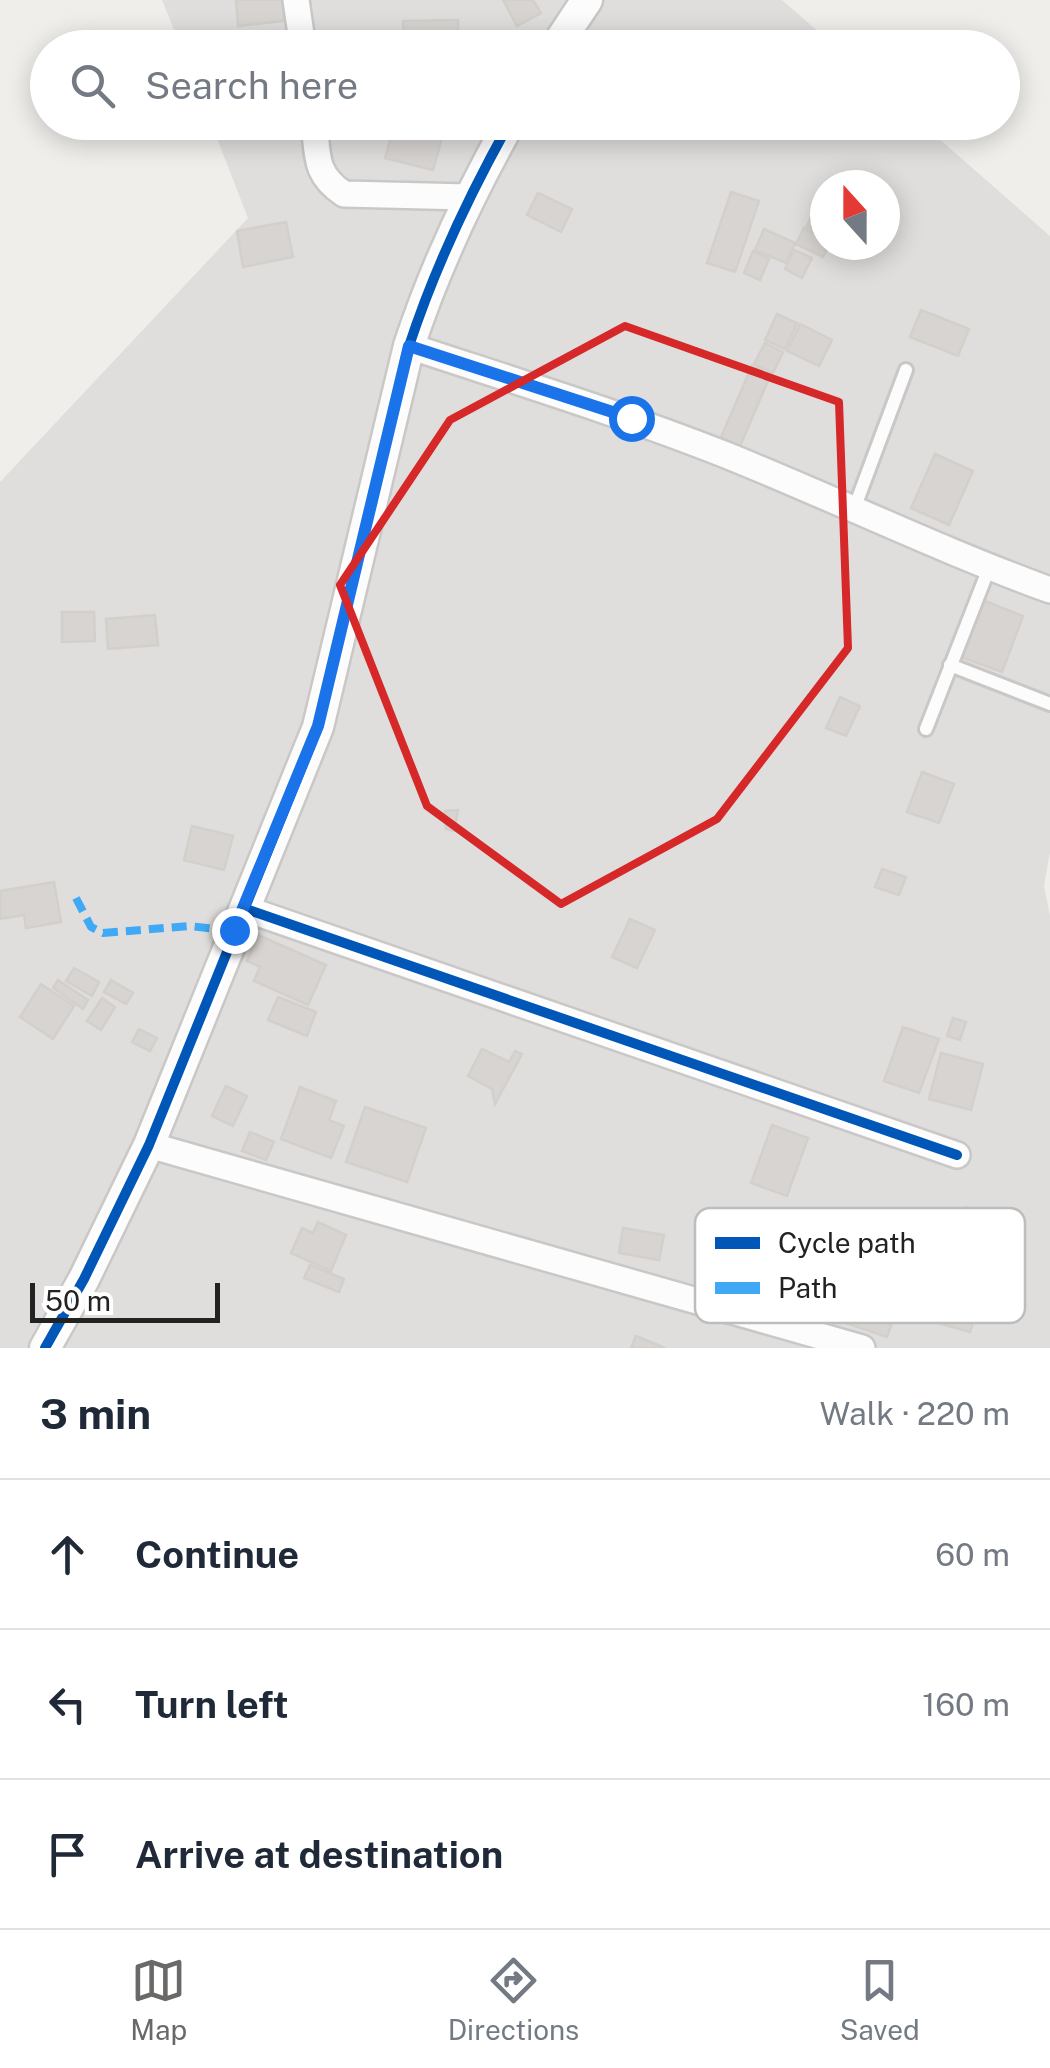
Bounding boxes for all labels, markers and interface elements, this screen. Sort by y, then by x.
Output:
search box [30,30,1020,140]
icon: search [65,58,120,113]
text: Search here [145,63,358,108]
north arrow [810,170,900,260]
route start [609,396,655,442]
route end [212,908,258,954]
legend [695,1208,1025,1323]
text: Cycle path [778,1226,916,1259]
text: Path [778,1271,837,1304]
scale bar [30,1278,220,1322]
text: 50 m [45,1284,111,1317]
text: 3 min [40,1389,151,1438]
text: Walk · 220 m [820,1395,1010,1432]
icon: ahead [40,1527,95,1582]
text: Continue [135,1532,299,1577]
text: 60 m [935,1536,1010,1573]
icon: left [40,1677,95,1732]
text: Turn left [135,1682,289,1727]
text: 160 m [922,1686,1010,1723]
icon: arrive [40,1827,95,1882]
text: Arrive at destination [135,1832,503,1877]
tab: Map [130,1953,187,2046]
tab: Directions [448,1953,579,2046]
tab: Saved [840,1953,920,2046]

